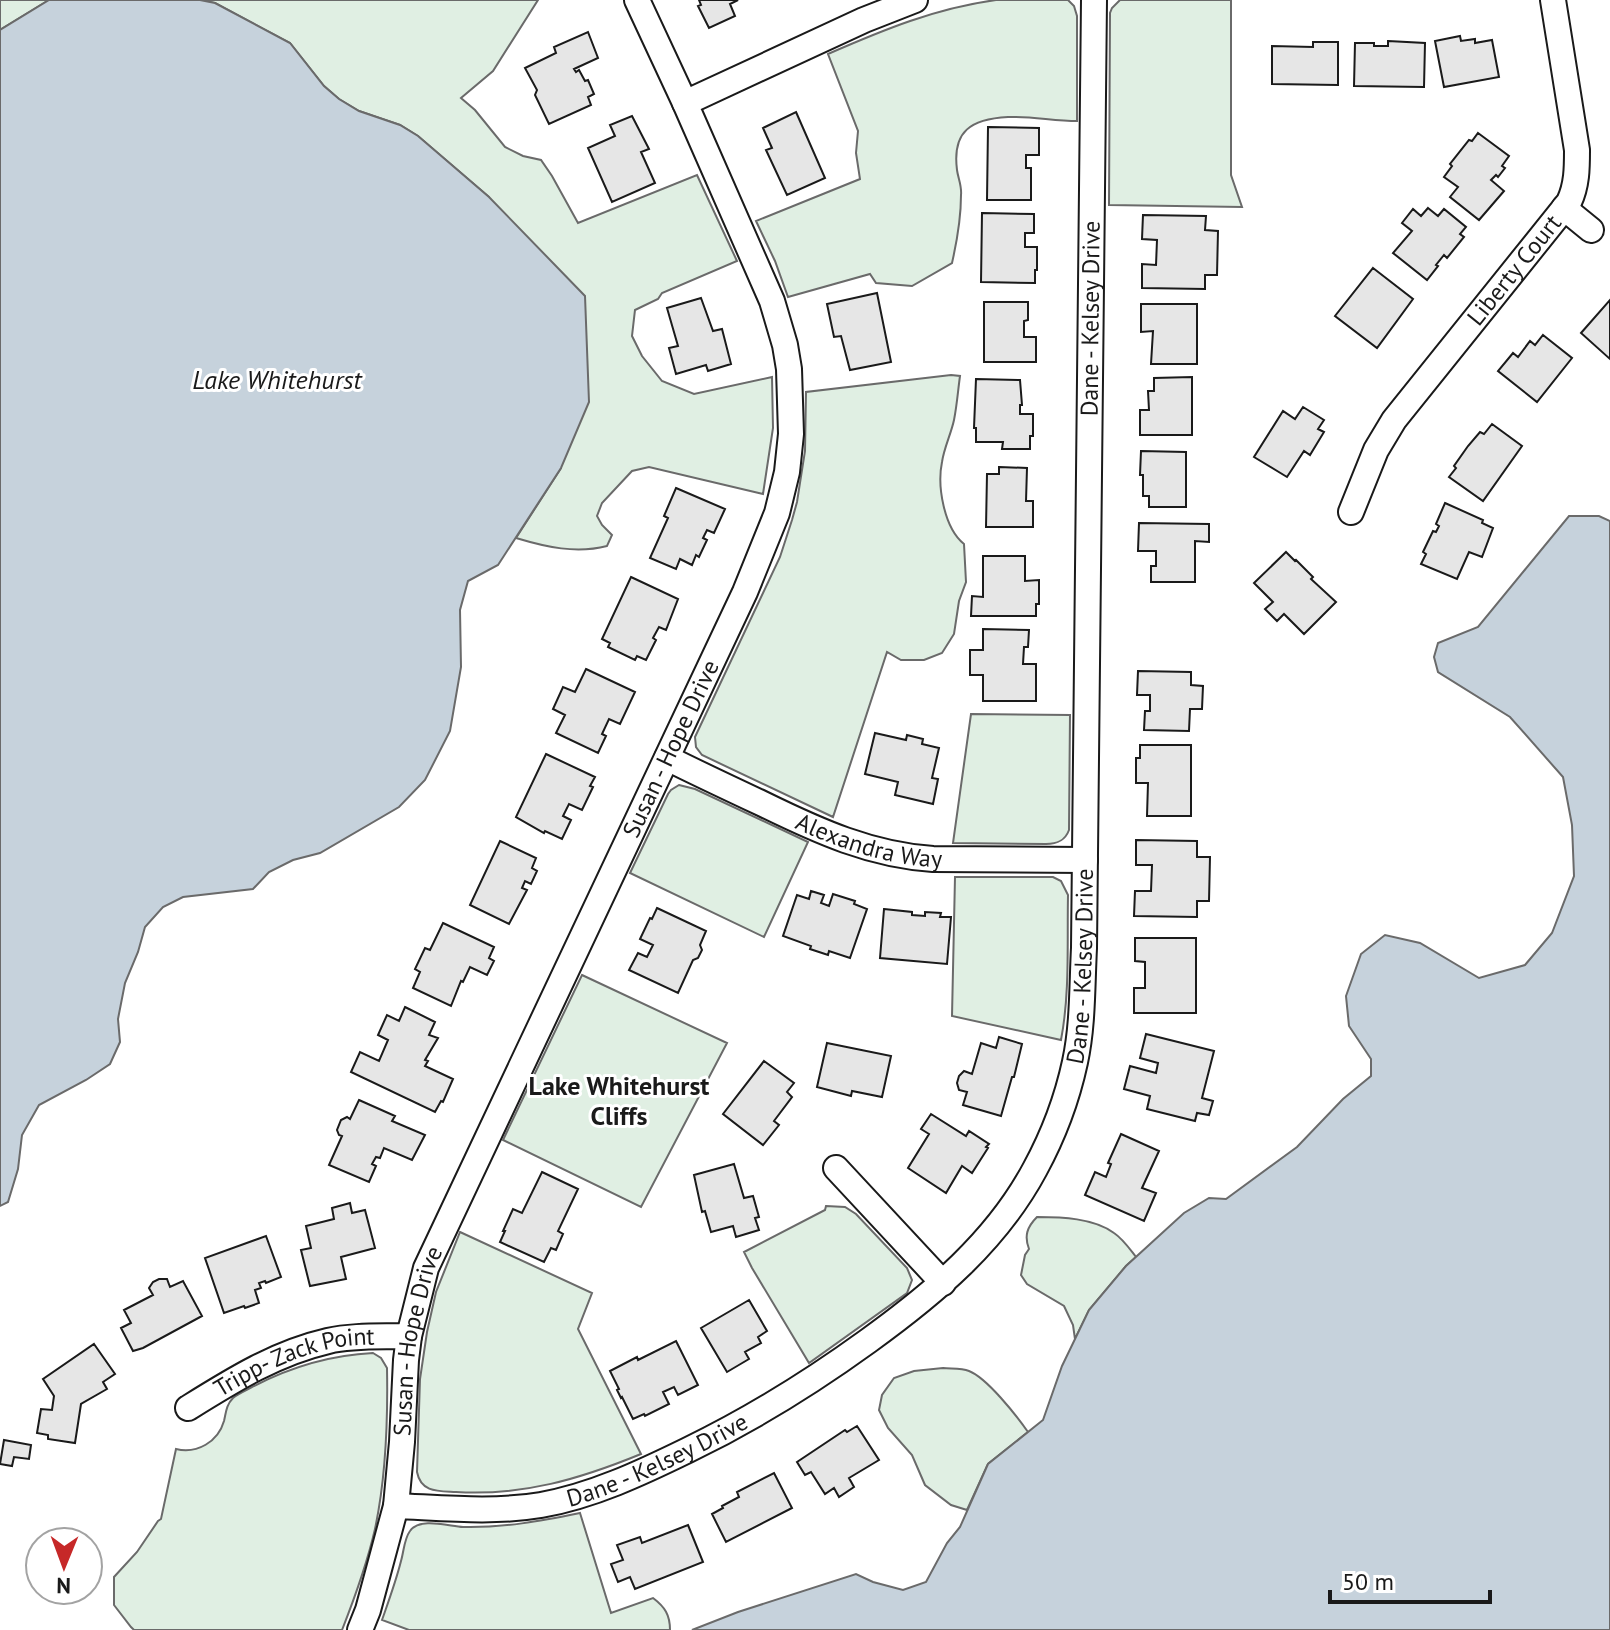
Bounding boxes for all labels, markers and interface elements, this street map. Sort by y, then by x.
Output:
street label: Liberty Court [1460,208,1568,332]
street label: Dane - Kelsey Drive [1074,220,1107,416]
water label: Lake Whitehurst [192,363,363,396]
street label: Susan - Hope Drive [615,655,726,842]
street label: Alexandra Way [791,806,942,874]
street label: Dane - Kelsey Drive [1059,868,1100,1067]
district label: Lake Whitehurst Cliffs [529,1069,709,1132]
street label: Susan - Hope Drive [386,1241,449,1437]
street label: Tripp- Zack Point [208,1320,375,1403]
street label: Dane - Kelsey Drive [563,1406,753,1514]
north arrow [24,1526,104,1606]
scale bar [1330,1554,1490,1604]
text: 50 m [1342,1566,1394,1597]
text: N [56,1572,71,1600]

